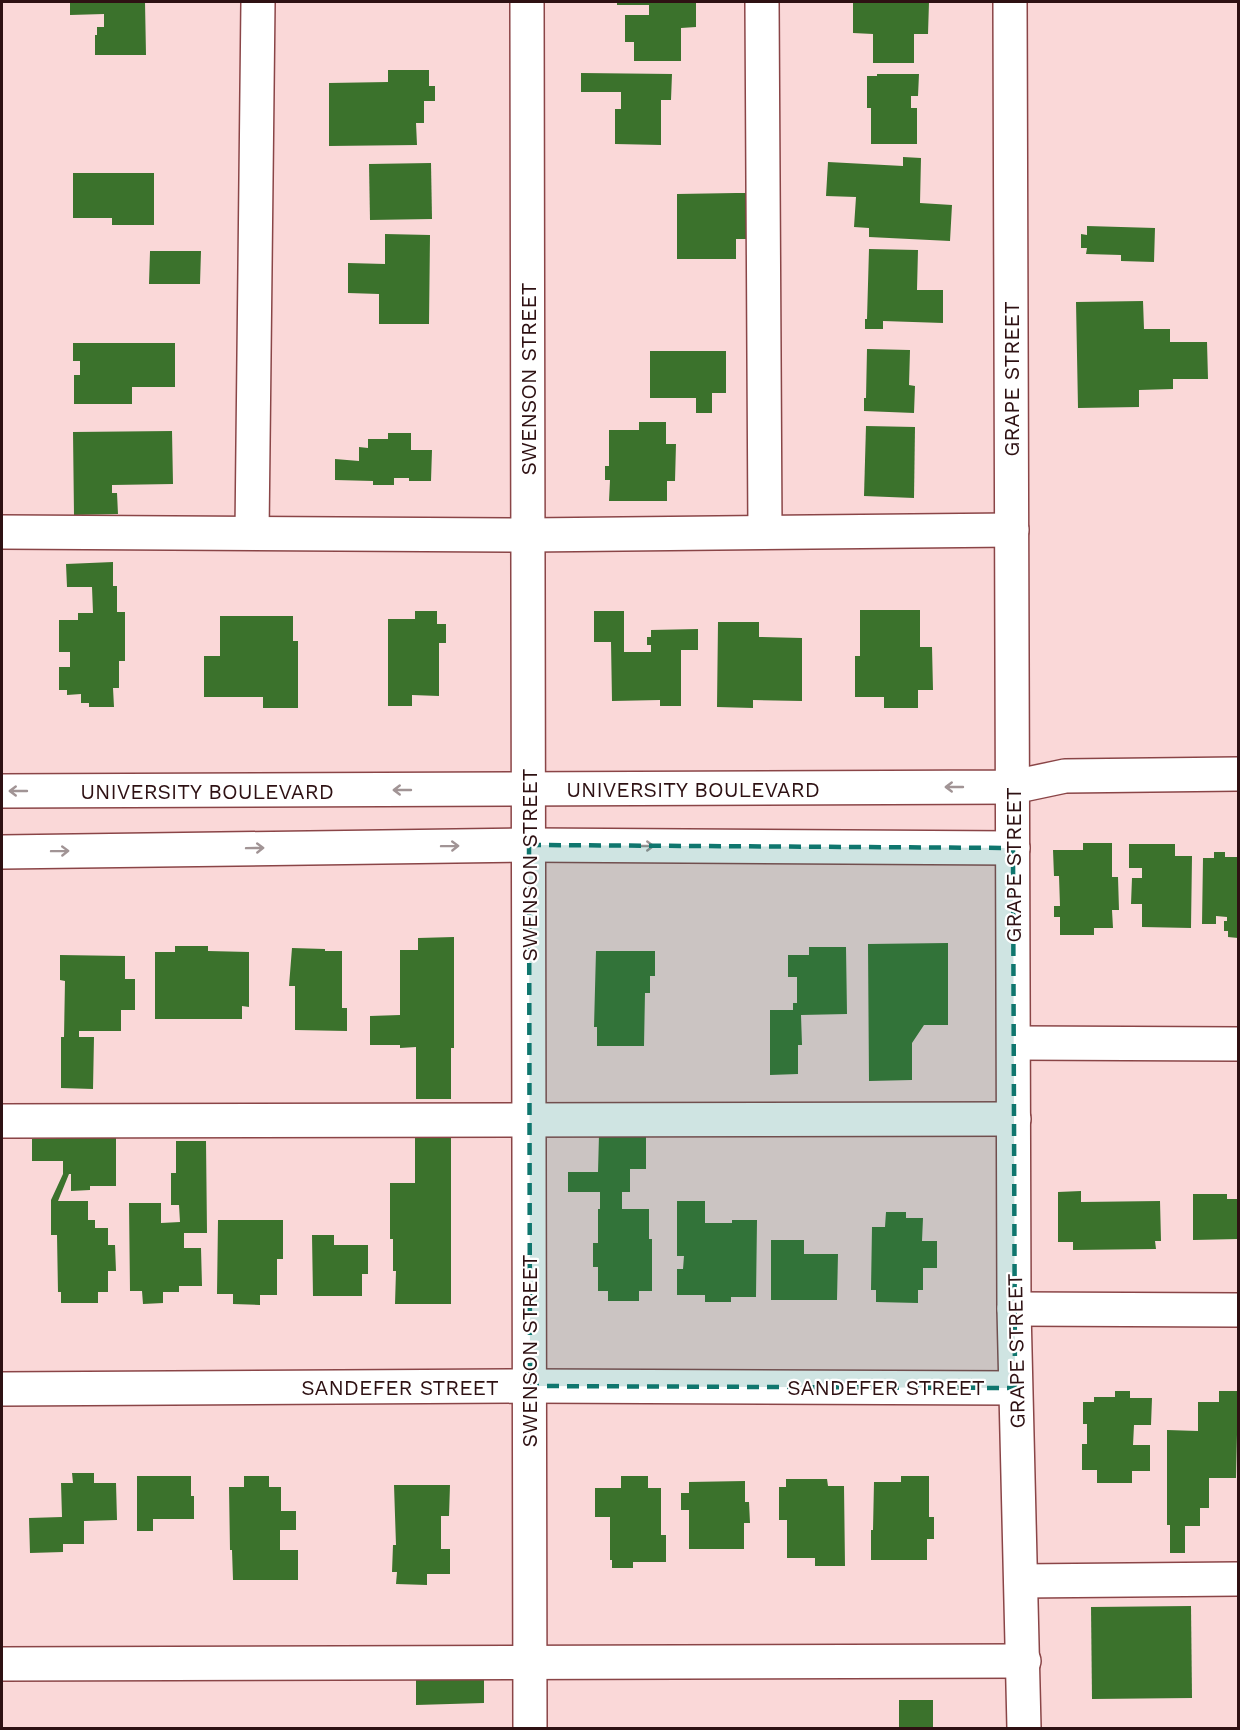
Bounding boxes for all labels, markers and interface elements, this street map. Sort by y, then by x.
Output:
street label: SWENSON STREET [516,282,541,476]
street label: GRAPE STREET [999,301,1024,457]
street label: SWENSON STREET [517,768,542,962]
street label: UNIVERSITY BOULEVARD [566,777,820,802]
street label: UNIVERSITY BOULEVARD [80,779,334,804]
one-way arrow [945,781,965,793]
one-way arrow [393,784,413,796]
one-way arrow [9,785,29,797]
street label: GRAPE STREET [1001,787,1026,943]
one-way arrow [439,840,459,852]
one-way arrow [634,840,654,852]
one-way arrow [244,843,264,854]
one-way arrow [49,845,69,857]
street label: SWENSON STREET [517,1254,542,1448]
street label: GRAPE STREET [1002,1273,1030,1429]
street label: SANDEFER STREET [301,1375,499,1400]
street label: SANDEFER STREET [787,1375,985,1400]

